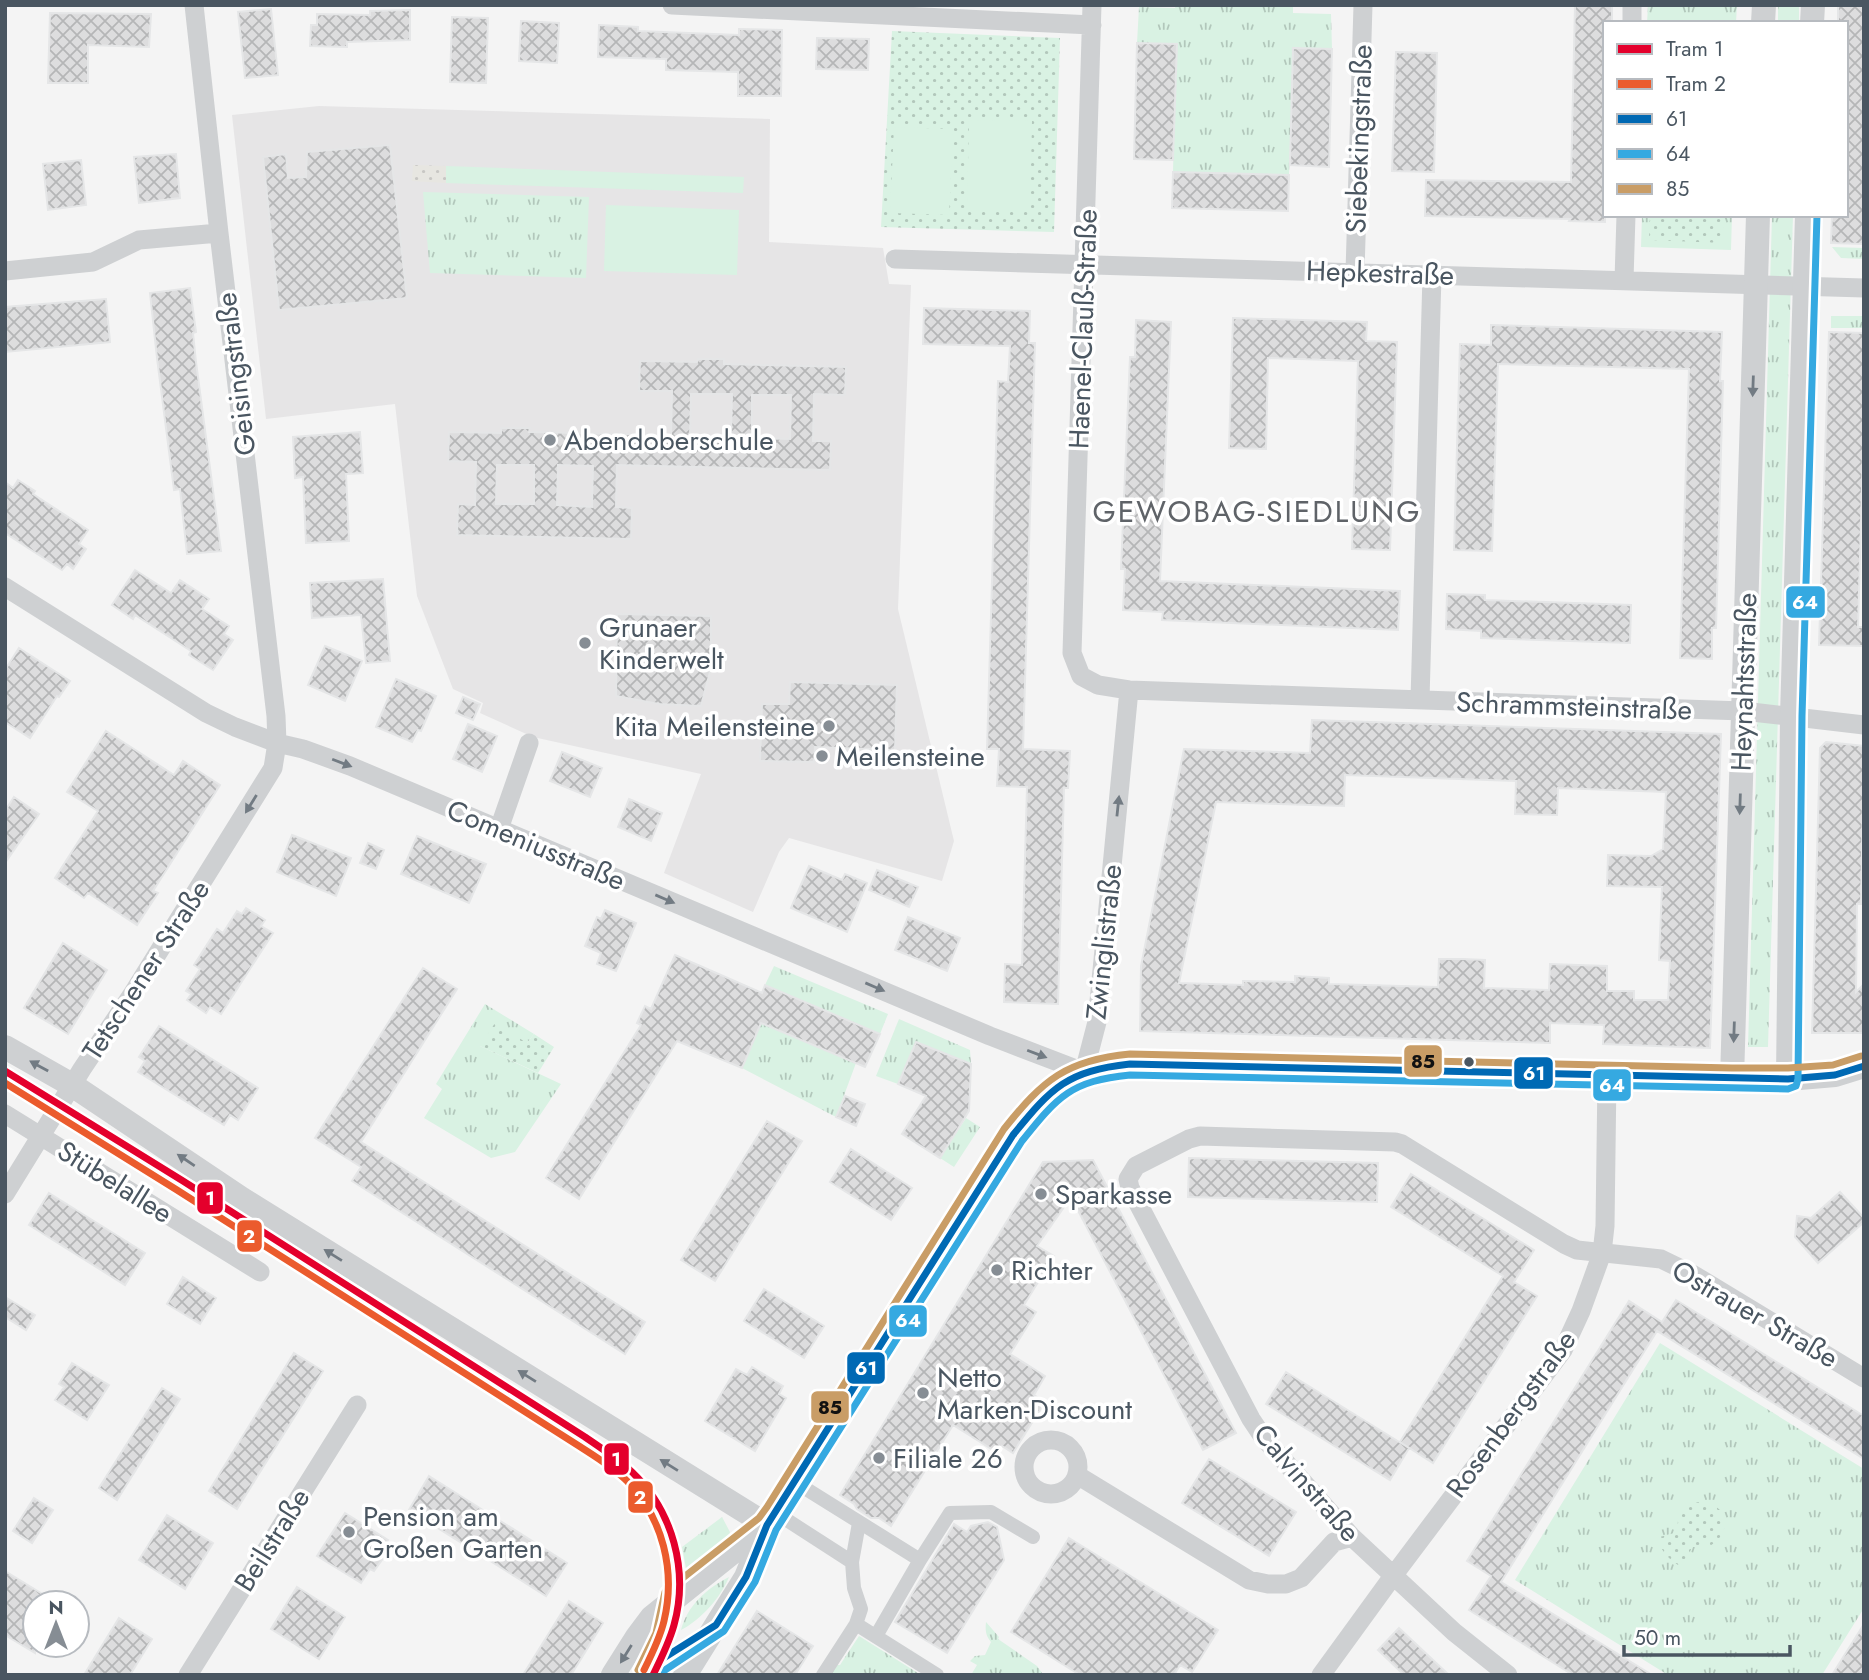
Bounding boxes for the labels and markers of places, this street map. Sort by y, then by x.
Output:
place label: Abendoberschule [564,420,774,461]
marker: Abendoberschule [542,432,558,448]
place label: Grunaer Kinderwelt [599,607,724,680]
marker: Grunaer Kinderwelt [577,635,593,651]
place label: Kita Meilensteine [615,706,815,747]
marker: Kita Meilensteine [821,718,837,734]
place label: Meilensteine [836,736,985,777]
marker: Meilensteine [814,748,830,764]
unlabelled marker [1462,1055,1476,1069]
place label: Sparkasse [1055,1174,1172,1215]
marker: Sparkasse [1033,1186,1049,1202]
place label: Richter [1011,1250,1093,1291]
marker: Richter [989,1262,1005,1278]
place label: Netto Marken-Discount [937,1357,1132,1430]
marker: Netto Marken-Discount [915,1385,931,1401]
place label: Filiale 26 [893,1438,1003,1479]
marker: Filiale 26 [871,1450,887,1466]
place label: Pension am Großen Garten [363,1496,543,1569]
marker: Pension am Großen Garten [341,1524,357,1540]

